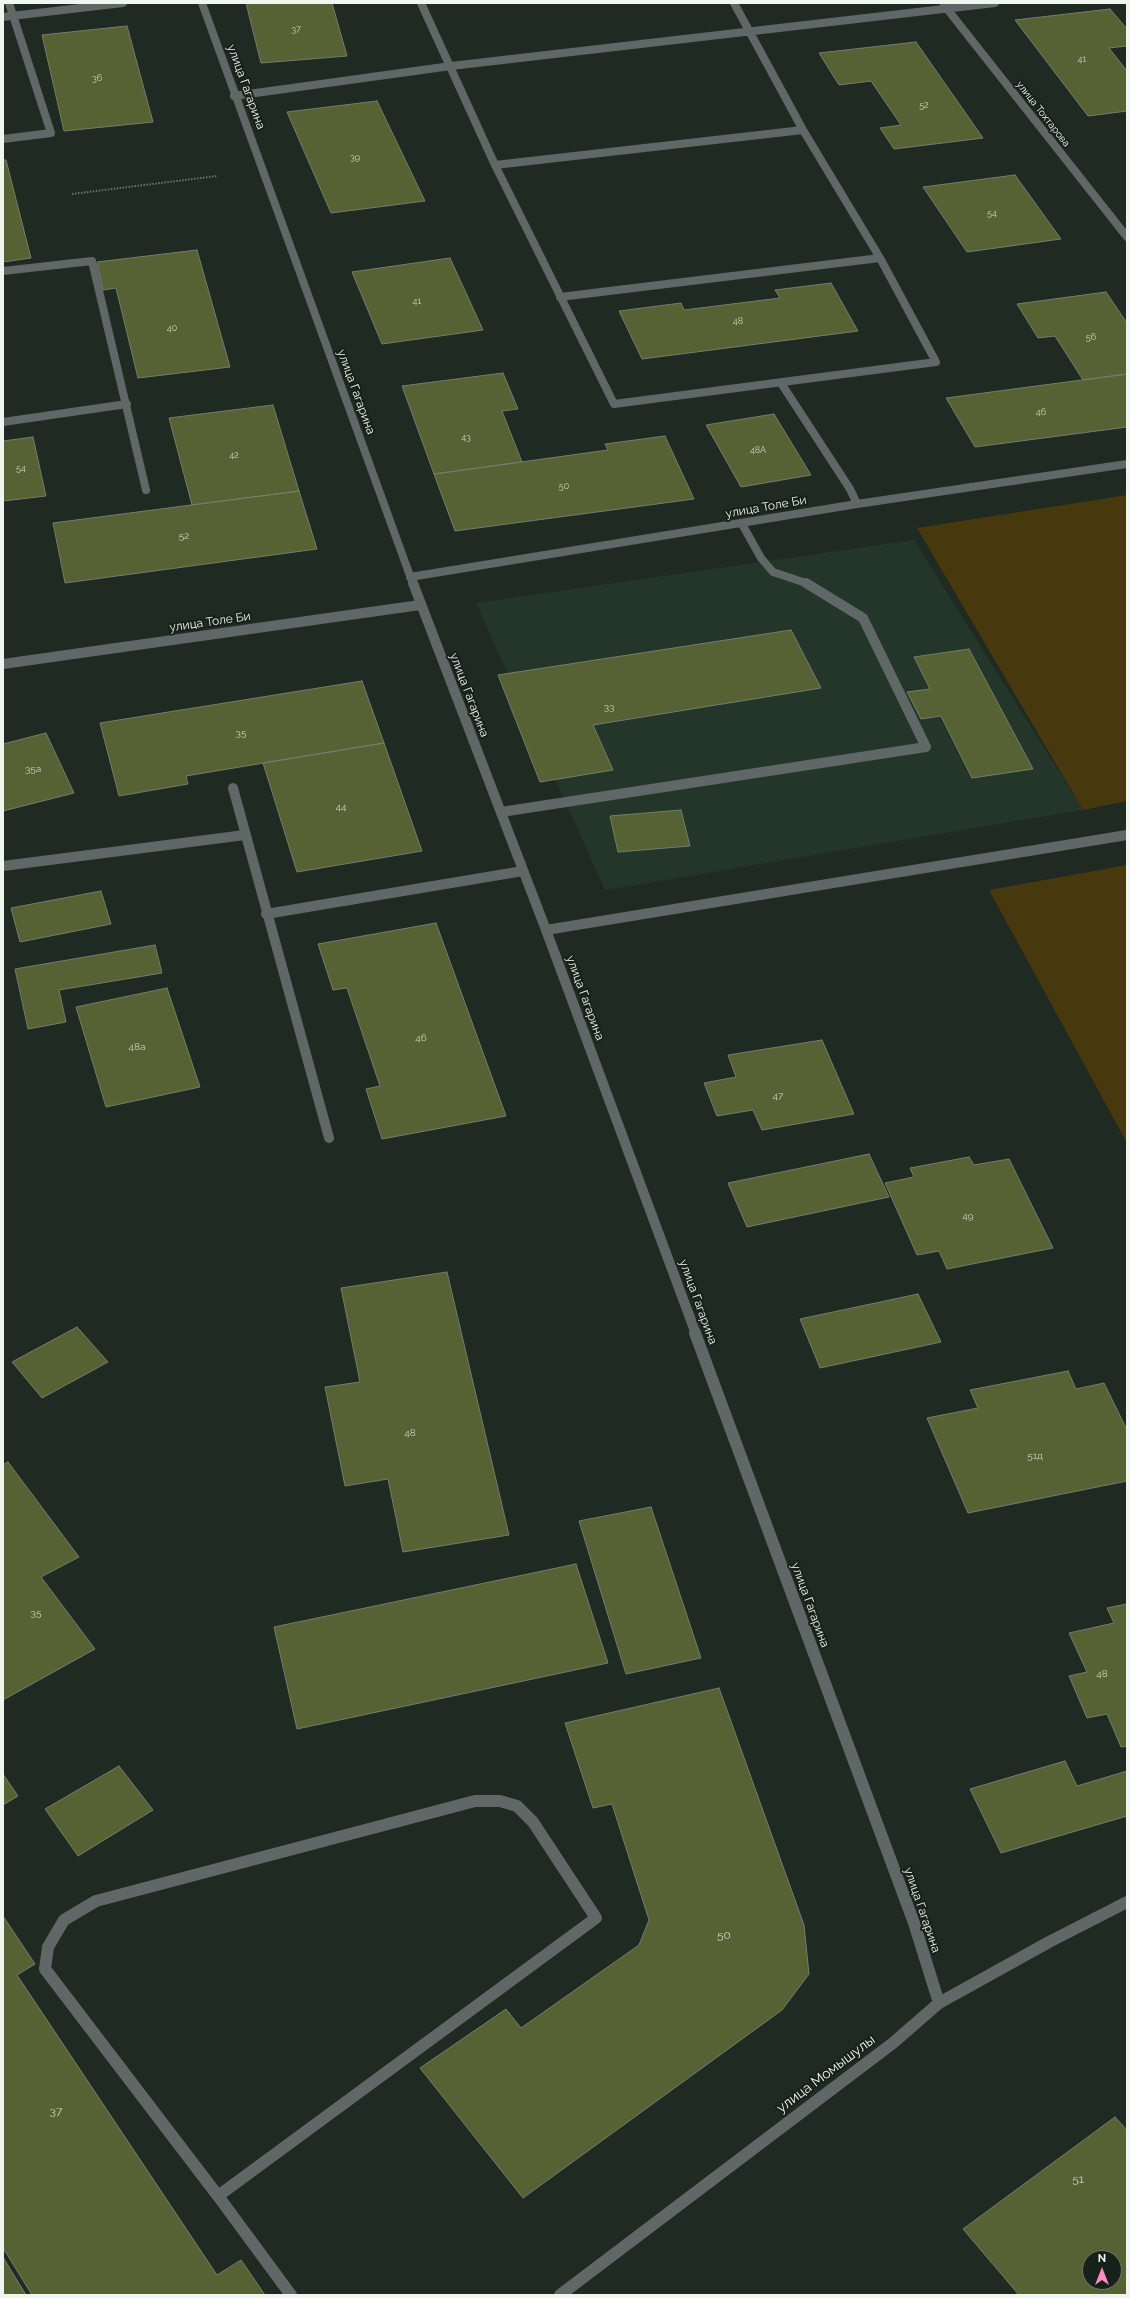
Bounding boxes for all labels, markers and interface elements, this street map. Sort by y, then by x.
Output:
house number: 37 [291,24,301,34]
street label: улица Гагарина [224,43,268,131]
house number: 41 [1078,54,1086,64]
house number: 36 [92,73,102,83]
street label: улица Тохтарова [1014,79,1072,149]
house number: 52 [919,100,929,110]
house number: 39 [350,152,360,162]
house number: 54 [987,208,997,218]
house number: 41 [413,296,421,306]
house number: 48 [733,316,743,326]
house number: 40 [167,323,177,333]
house number: 56 [1086,332,1096,342]
street label: улица Гагарина [334,348,378,436]
house number: 46 [1036,407,1046,417]
house number: 43 [461,432,471,442]
house number: 48А [750,445,766,455]
house number: 42 [229,450,239,460]
house number: 54 [16,463,26,473]
house number: 50 [559,481,569,491]
street label: улица Толе Би [724,493,808,521]
house number: 52 [179,530,189,542]
street label: улица Толе Би [168,609,252,635]
street label: улица Гагарина [446,651,492,739]
house number: 33 [604,701,614,713]
house number: 35 [236,727,246,739]
house number: 35а [25,763,41,775]
house number: 44 [336,801,346,813]
street label: улица Гагарина [563,954,607,1042]
house number: 46 [415,1032,427,1044]
house number: 48а [129,1041,145,1053]
house number: 47 [773,1090,783,1102]
house number: 49 [962,1210,974,1222]
street label: улица Гагарина [676,1258,720,1346]
house number: 48 [404,1427,416,1439]
house number: 51д [1027,1450,1043,1462]
street label: улица Гагарина [788,1561,832,1649]
house number: 35 [31,1607,41,1619]
house number: 48 [1096,1668,1108,1680]
street label: улица Гагарина [901,1865,943,1955]
house number: 50 [717,1928,731,1942]
street label: улица Момышулы [773,2031,879,2117]
house number: 37 [50,2104,62,2118]
house number: 51 [1072,2172,1084,2186]
north arrow [1082,2250,1122,2290]
text: N [1098,2252,1106,2265]

